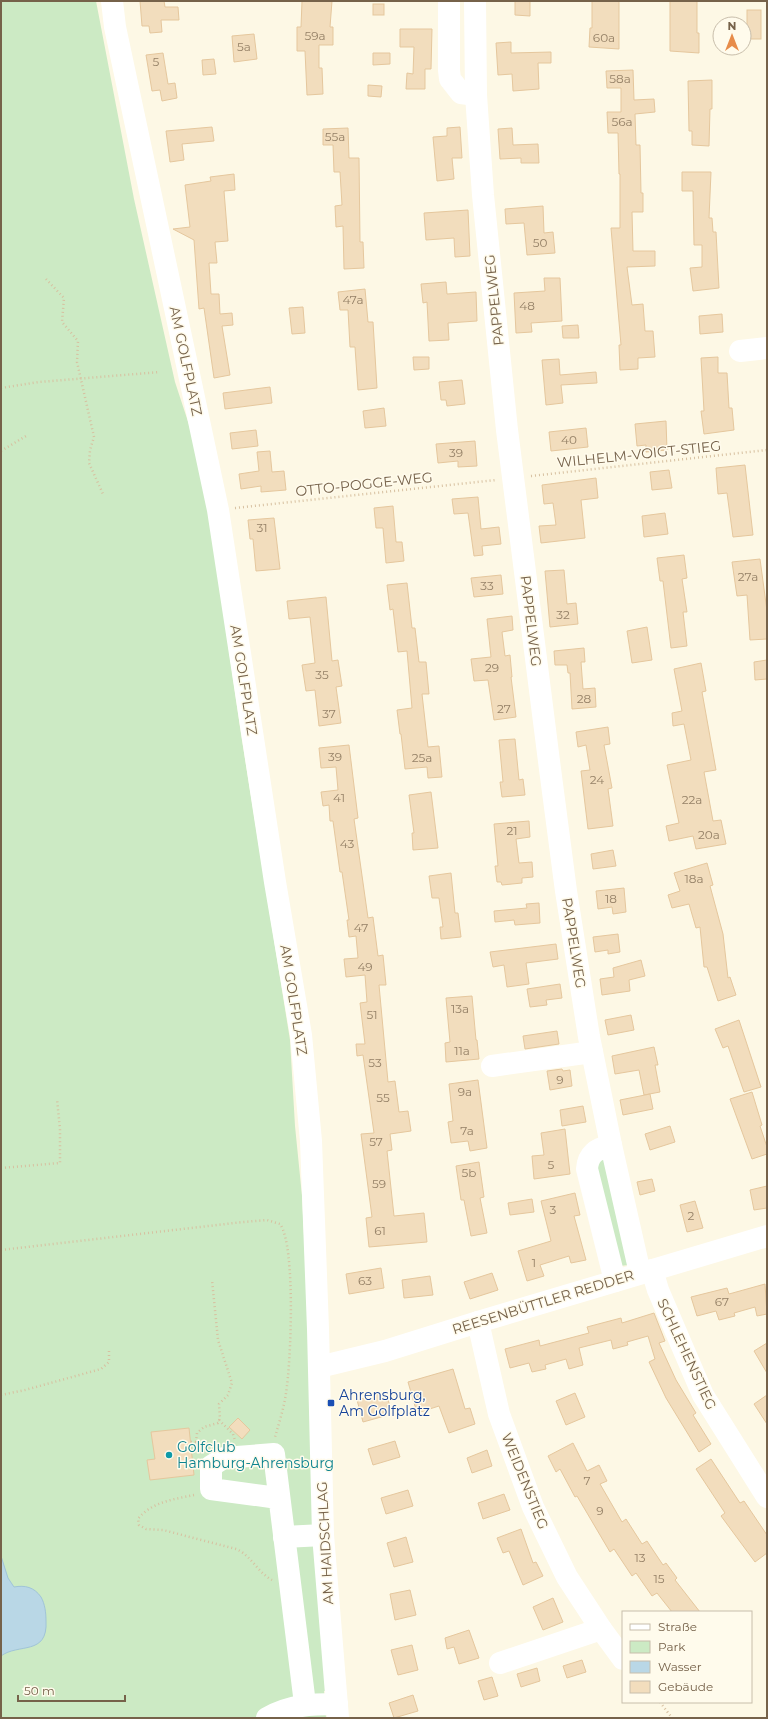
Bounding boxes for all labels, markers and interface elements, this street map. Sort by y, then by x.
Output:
north arrow [712,16,752,56]
text: N [728,19,736,33]
house number: 59a [304,28,326,43]
house number: 60a [593,30,615,45]
house number: 5a [237,39,251,54]
house number: 5 [153,54,160,69]
house number: 58a [609,71,631,86]
house number: 56a [611,114,633,129]
house number: 55a [325,129,345,144]
house number: 50 [533,235,547,250]
street label: PAPPELWEG [480,253,508,347]
house number: 47a [342,292,364,307]
house number: 48 [519,298,535,313]
street label: AM GOLFPLATZ [166,305,206,417]
house number: 40 [561,432,577,447]
street label: WILHELM-VOIGT-STIEG [556,436,722,472]
house number: 39 [449,445,463,460]
street label: OTTO-POGGE-WEG [294,468,434,500]
house number: 31 [256,520,268,535]
house number: 27a [738,569,758,584]
street label: PAPPELWEG [516,574,546,668]
house number: 33 [480,578,494,593]
house number: 32 [556,607,570,622]
street label: AM GOLFPLATZ [226,623,262,737]
house number: 29 [485,660,499,675]
house number: 35 [315,667,329,682]
house number: 28 [577,691,592,706]
house number: 27 [497,701,511,716]
house number: 37 [322,706,336,721]
house number: 39 [328,749,342,764]
house number: 25a [412,750,432,765]
house number: 24 [590,772,604,787]
house number: 41 [333,790,345,805]
house number: 22a [682,792,702,807]
house number: 21 [506,823,518,838]
house number: 20a [698,827,720,842]
house number: 43 [340,836,354,851]
house number: 18a [684,871,704,886]
house number: 18 [605,891,617,906]
street label: PAPPELWEG [558,896,590,990]
house number: 47 [354,920,368,935]
street label: AM GOLFPLATZ [276,943,312,1057]
house number: 49 [357,959,373,974]
house number: 13a [451,1001,469,1016]
house number: 51 [366,1007,378,1022]
house number: 11a [454,1043,470,1058]
house number: 53 [368,1055,382,1070]
house number: 9 [556,1072,564,1087]
house number: 9a [458,1084,472,1099]
house number: 55 [376,1090,390,1105]
house number: 7a [460,1123,474,1138]
house number: 57 [369,1134,383,1149]
house number: 5 [548,1157,555,1172]
house number: 5b [462,1165,476,1180]
house number: 59 [372,1176,386,1191]
house number: 3 [550,1202,557,1217]
house number: 2 [688,1208,695,1223]
house number: 61 [374,1223,386,1238]
house number: 1 [532,1255,536,1270]
street label: REESENBÜTTLER REDDER [450,1266,636,1338]
house number: 63 [358,1273,372,1288]
house number: 67 [715,1294,729,1309]
street label: SCHLEHENSTIEG [653,1296,721,1412]
place label: Ahrensburg, Am Golfplatz [339,1386,430,1420]
marker: Ahrensburg, Am Golfplatz [326,1398,336,1408]
street label: WEIDENSTIEG [498,1430,552,1532]
place label: Golfclub Hamburg-Ahrensburg [177,1438,334,1472]
marker: Golfclub Hamburg-Ahrensburg [164,1450,174,1460]
house number: 7 [583,1473,591,1488]
street label: AM HAIDSCHLAG [313,1481,337,1605]
house number: 9 [596,1503,604,1518]
house number: 13 [634,1550,646,1565]
house number: 15 [653,1571,665,1586]
legend [622,1611,752,1703]
text: Straße [658,1619,697,1634]
text: Park [658,1639,686,1654]
text: Wasser [658,1659,702,1674]
scale bar [18,1677,125,1703]
text: Gebäude [658,1679,713,1694]
text: 50 m [24,1683,55,1698]

